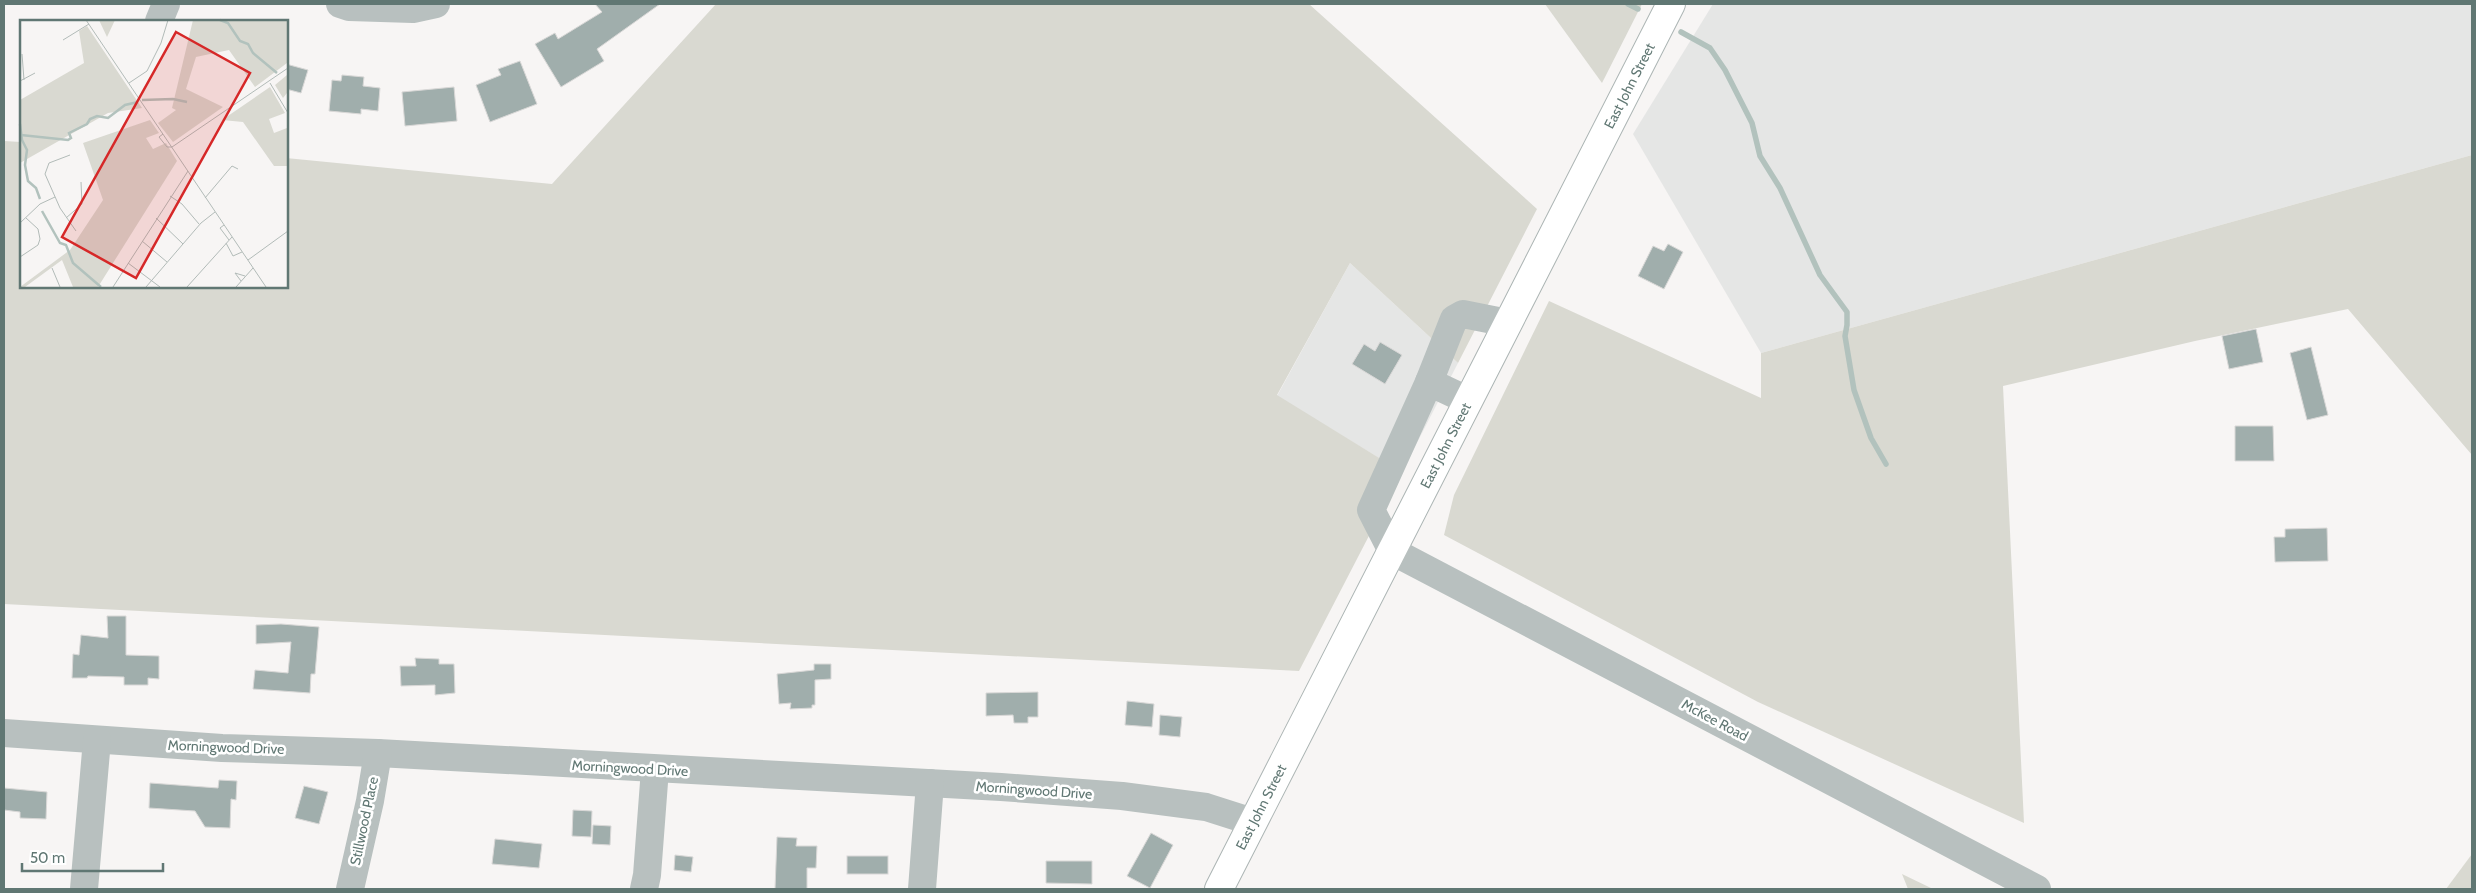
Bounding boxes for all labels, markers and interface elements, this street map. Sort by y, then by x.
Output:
inset map [20,20,288,288]
street label: East John Street [1600,40,1659,132]
street label: East John Street [1416,399,1475,491]
street label: McKee Road [1679,695,1751,745]
street label: Morningwood Drive [167,736,285,758]
street label: Morningwood Drive [571,756,689,780]
street label: East John Street [1231,761,1290,853]
street label: Stillwood Place [346,775,382,867]
street label: Morningwood Drive [975,777,1093,803]
scale bar [22,840,164,872]
text: 50 m [30,849,65,867]

